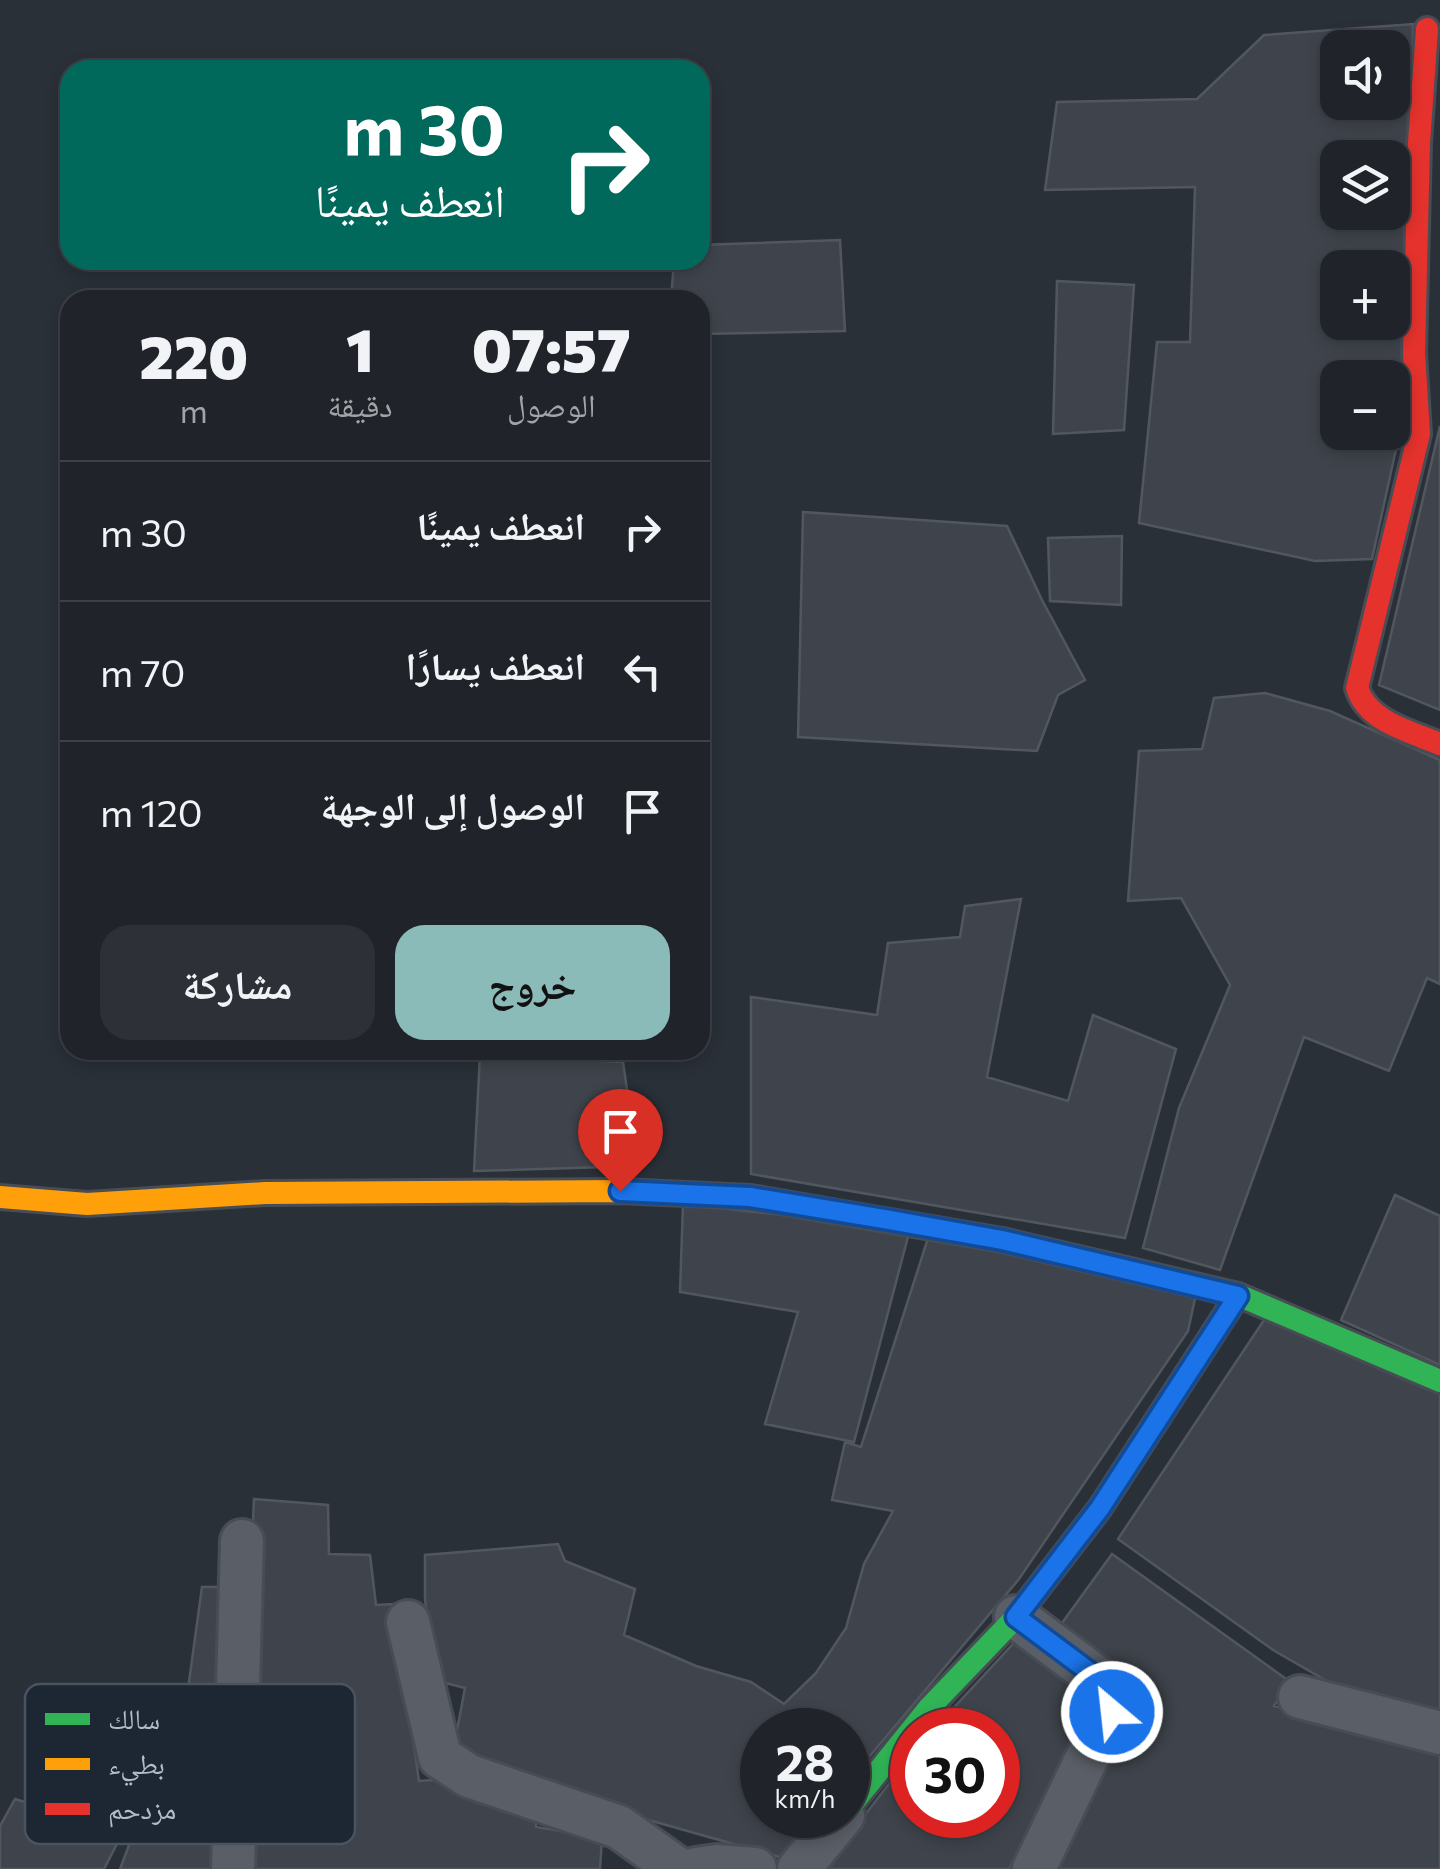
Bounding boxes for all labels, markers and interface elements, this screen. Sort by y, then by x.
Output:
map controls [1320,30,1410,450]
button: sound [1320,30,1410,120]
text: 30 m [343,84,505,169]
icon: right [540,100,670,230]
button: layers [1320,140,1410,230]
text: انعطف يمينًا [315,171,505,226]
button: + [1320,250,1410,340]
text: 1 [346,311,374,384]
text: 07:57 [472,311,631,384]
text: 220 [139,318,248,391]
button: − [1320,360,1410,450]
text: دقيقة [328,384,393,424]
text: الوصول [507,384,596,424]
text: m [180,390,208,430]
text: انعطف يمينًا [417,501,585,548]
icon: right [615,504,670,559]
text: 30 m [100,508,187,555]
text: انعطف يسارًا [405,641,585,688]
icon: left [615,644,670,699]
text: 70 m [100,648,185,695]
text: الوصول إلى الوجهة [321,781,585,828]
icon: arrive [615,784,670,839]
text: 120 m [100,788,202,835]
button: مشاركة [100,925,375,1040]
button: خروج [395,925,670,1040]
pin [578,1089,663,1192]
icon: arrive [593,1104,648,1159]
position arrow [1060,1660,1164,1764]
legend [25,1684,355,1844]
text: سالك [108,1701,160,1735]
speed limit sign: 30 [890,1708,1020,1838]
text: 28 [775,1730,835,1791]
text: بطيء [108,1746,165,1787]
text: km/h [775,1783,835,1813]
text: مزدحم [108,1791,176,1828]

